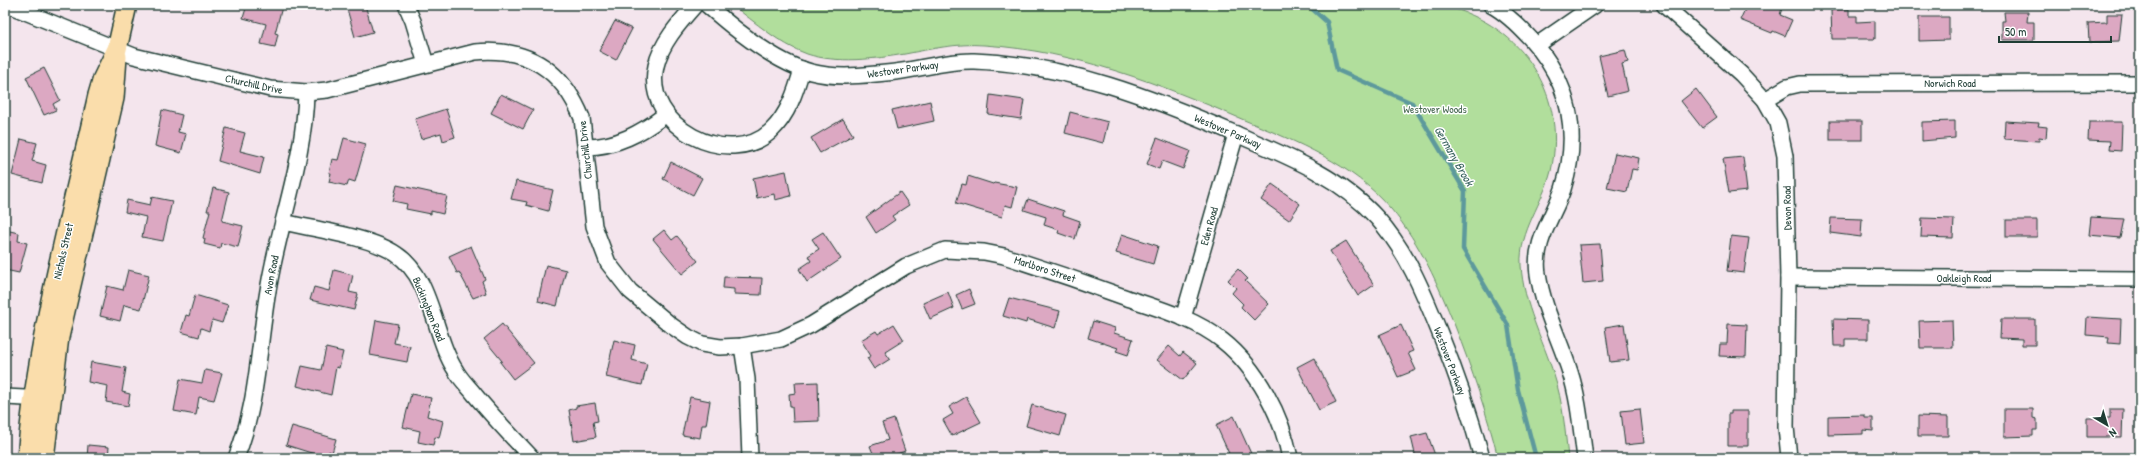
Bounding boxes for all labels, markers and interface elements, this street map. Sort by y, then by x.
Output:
scale bar [1999,18,2111,44]
text: 50 m [2005,23,2026,40]
street label: Westover Parkway [867,57,940,81]
street label: Churchill Drive [224,71,285,97]
street label: Norwich Road [1924,76,1976,90]
park label: Westover Woods [1403,102,1467,116]
street label: Westover Parkway [1192,111,1264,152]
street label: Churchill Drive [575,120,595,180]
water label: Germany Brook [1430,123,1479,190]
street label: Devon Road [1780,185,1794,230]
street label: Eden Road [1197,205,1221,247]
street label: Nichols Street [50,221,76,280]
street label: Marlboro Street [1012,252,1078,286]
street label: Avon Road [260,253,282,296]
street label: Oakleigh Road [1937,271,1992,285]
street label: Buckingham Road [410,275,449,344]
street label: Westover Parkway [1431,325,1469,397]
north arrow [2087,405,2127,445]
text: N [2106,426,2120,440]

